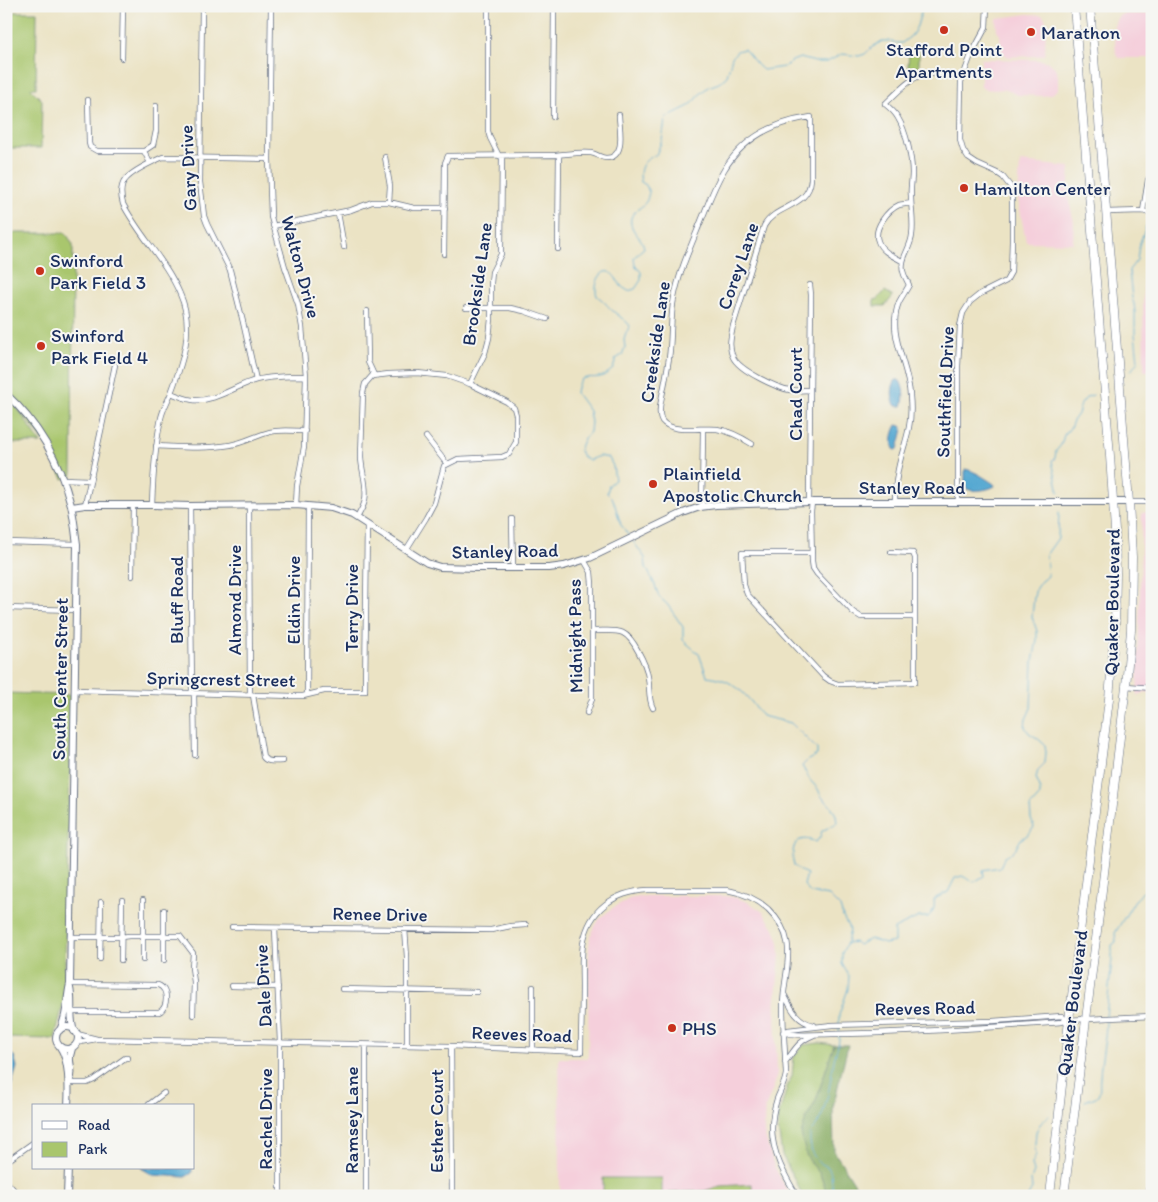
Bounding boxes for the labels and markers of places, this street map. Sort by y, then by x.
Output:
place label: Marathon [1041,21,1121,44]
marker: Stafford Point Apartments [938,24,950,36]
marker: Marathon [1025,26,1037,38]
place label: Stafford Point Apartments [886,38,1002,83]
place label: Hamilton Center [974,177,1111,200]
marker: Hamilton Center [958,182,970,194]
place label: Swinford Park Field 3 [50,249,146,294]
marker: Swinford Park Field 3 [34,265,46,277]
place label: Swinford Park Field 4 [51,324,148,369]
marker: Swinford Park Field 4 [35,340,47,352]
place label: Plainfield Apostolic Church [663,462,802,507]
marker: Plainfield Apostolic Church [647,478,659,490]
place label: PHS [682,1017,717,1040]
marker: PHS [666,1022,678,1034]

